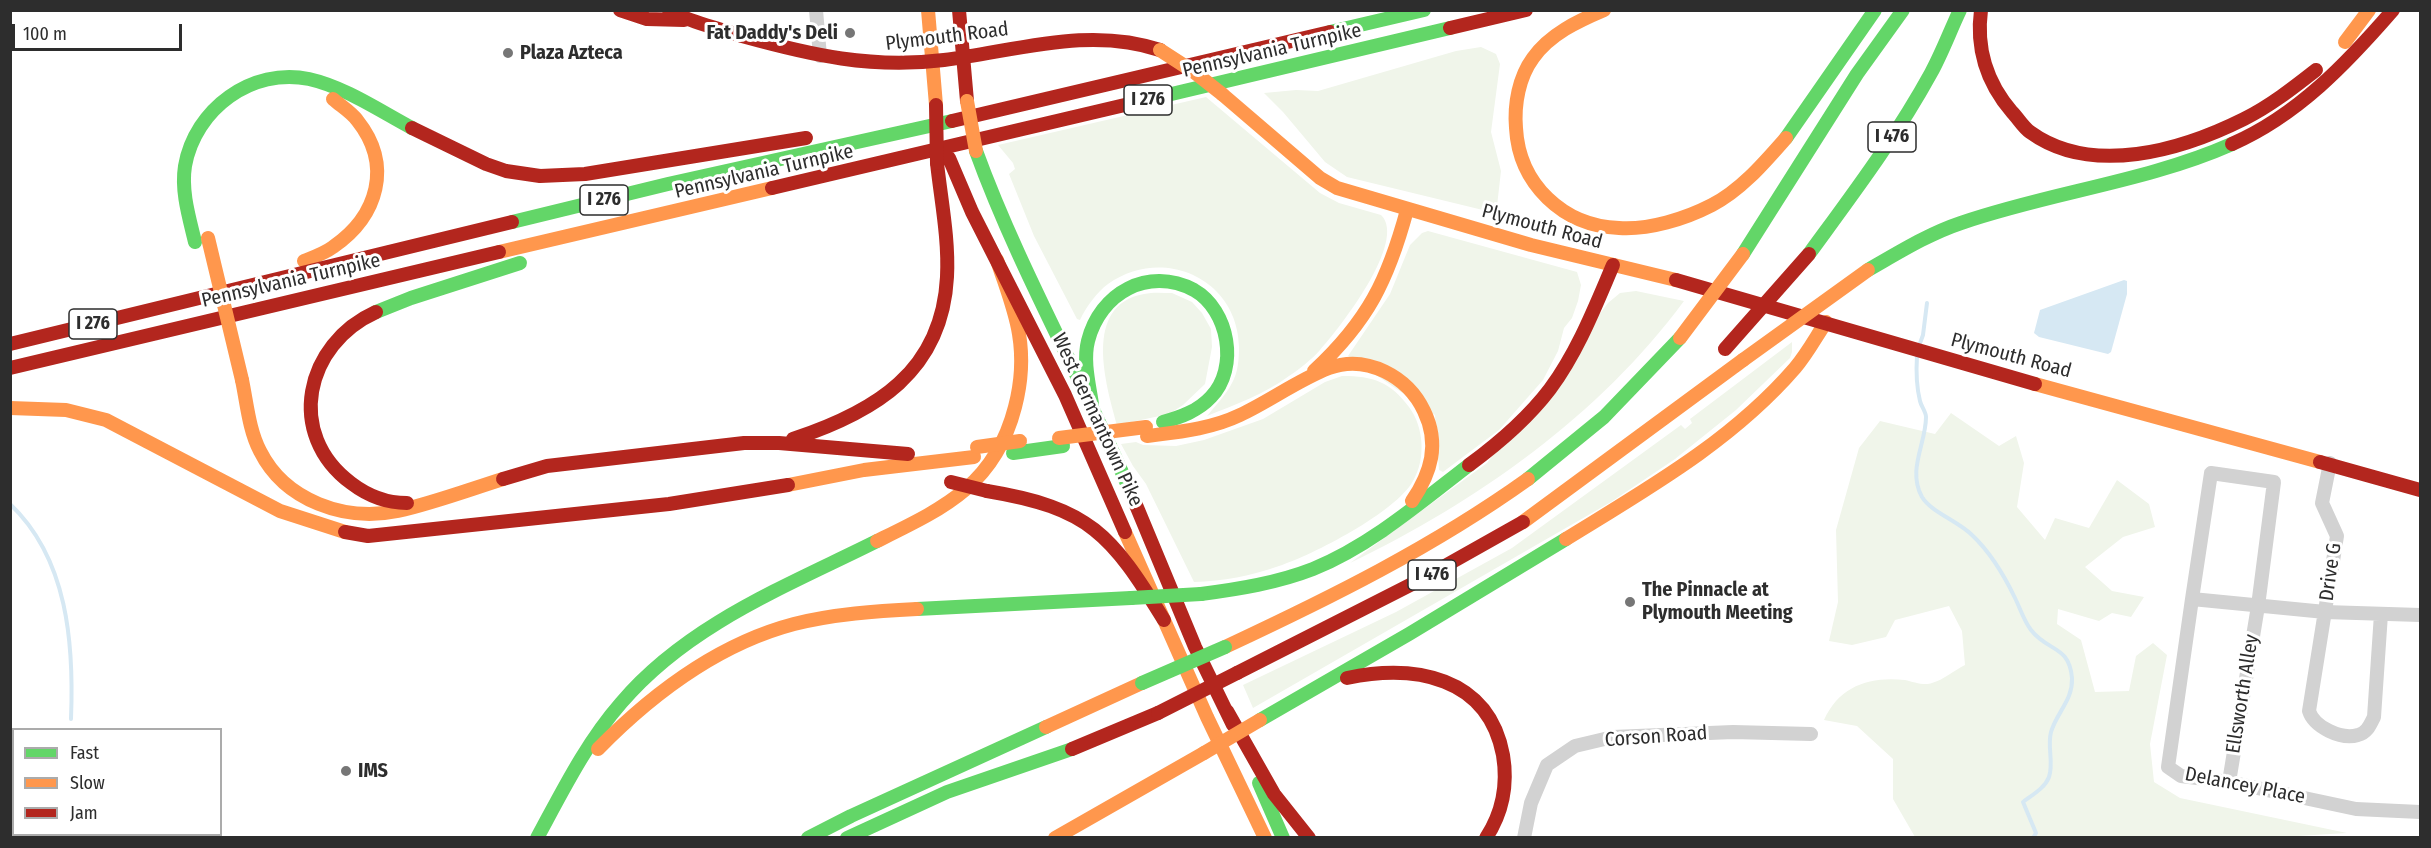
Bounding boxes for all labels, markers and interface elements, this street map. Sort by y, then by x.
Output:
scale bar [15,12,184,50]
street label: Plymouth Road [884,18,1010,56]
street label: Pennsylvania Turnpike [1180,19,1364,83]
place label: Fat Daddy's Deli [706,21,838,45]
text: 100 m [23,23,67,45]
marker: Fat Daddy's Deli [843,26,857,40]
place label: Plaza Azteca [520,41,623,65]
marker: Plaza Azteca [501,46,515,60]
road number: I 276 [1124,85,1172,115]
road number: I 476 [1868,122,1916,152]
street label: Pennsylvania Turnpike [672,140,856,204]
road number: I 276 [580,185,628,215]
street label: Plymouth Road [1479,199,1605,255]
street label: Pennsylvania Turnpike [199,249,383,313]
road number: I 276 [69,309,117,339]
street label: Plymouth Road [1948,328,2074,384]
street label: West Germantown Pike [1046,330,1148,510]
street label: Drive G [2315,541,2347,603]
road number: I 476 [1408,560,1456,590]
place label: The Pinnacle at Plymouth Meeting [1642,578,1793,625]
marker: The Pinnacle at Plymouth Meeting [1623,595,1637,609]
street label: Ellsworth Alley [2222,633,2264,755]
street label: Corson Road [1604,721,1708,753]
legend [12,728,222,836]
text: Fast [70,742,99,764]
place label: IMS [358,759,388,783]
street label: Delancey Place [2183,763,2307,809]
marker: IMS [339,764,353,778]
text: Slow [70,772,105,794]
text: Jam [70,802,98,824]

